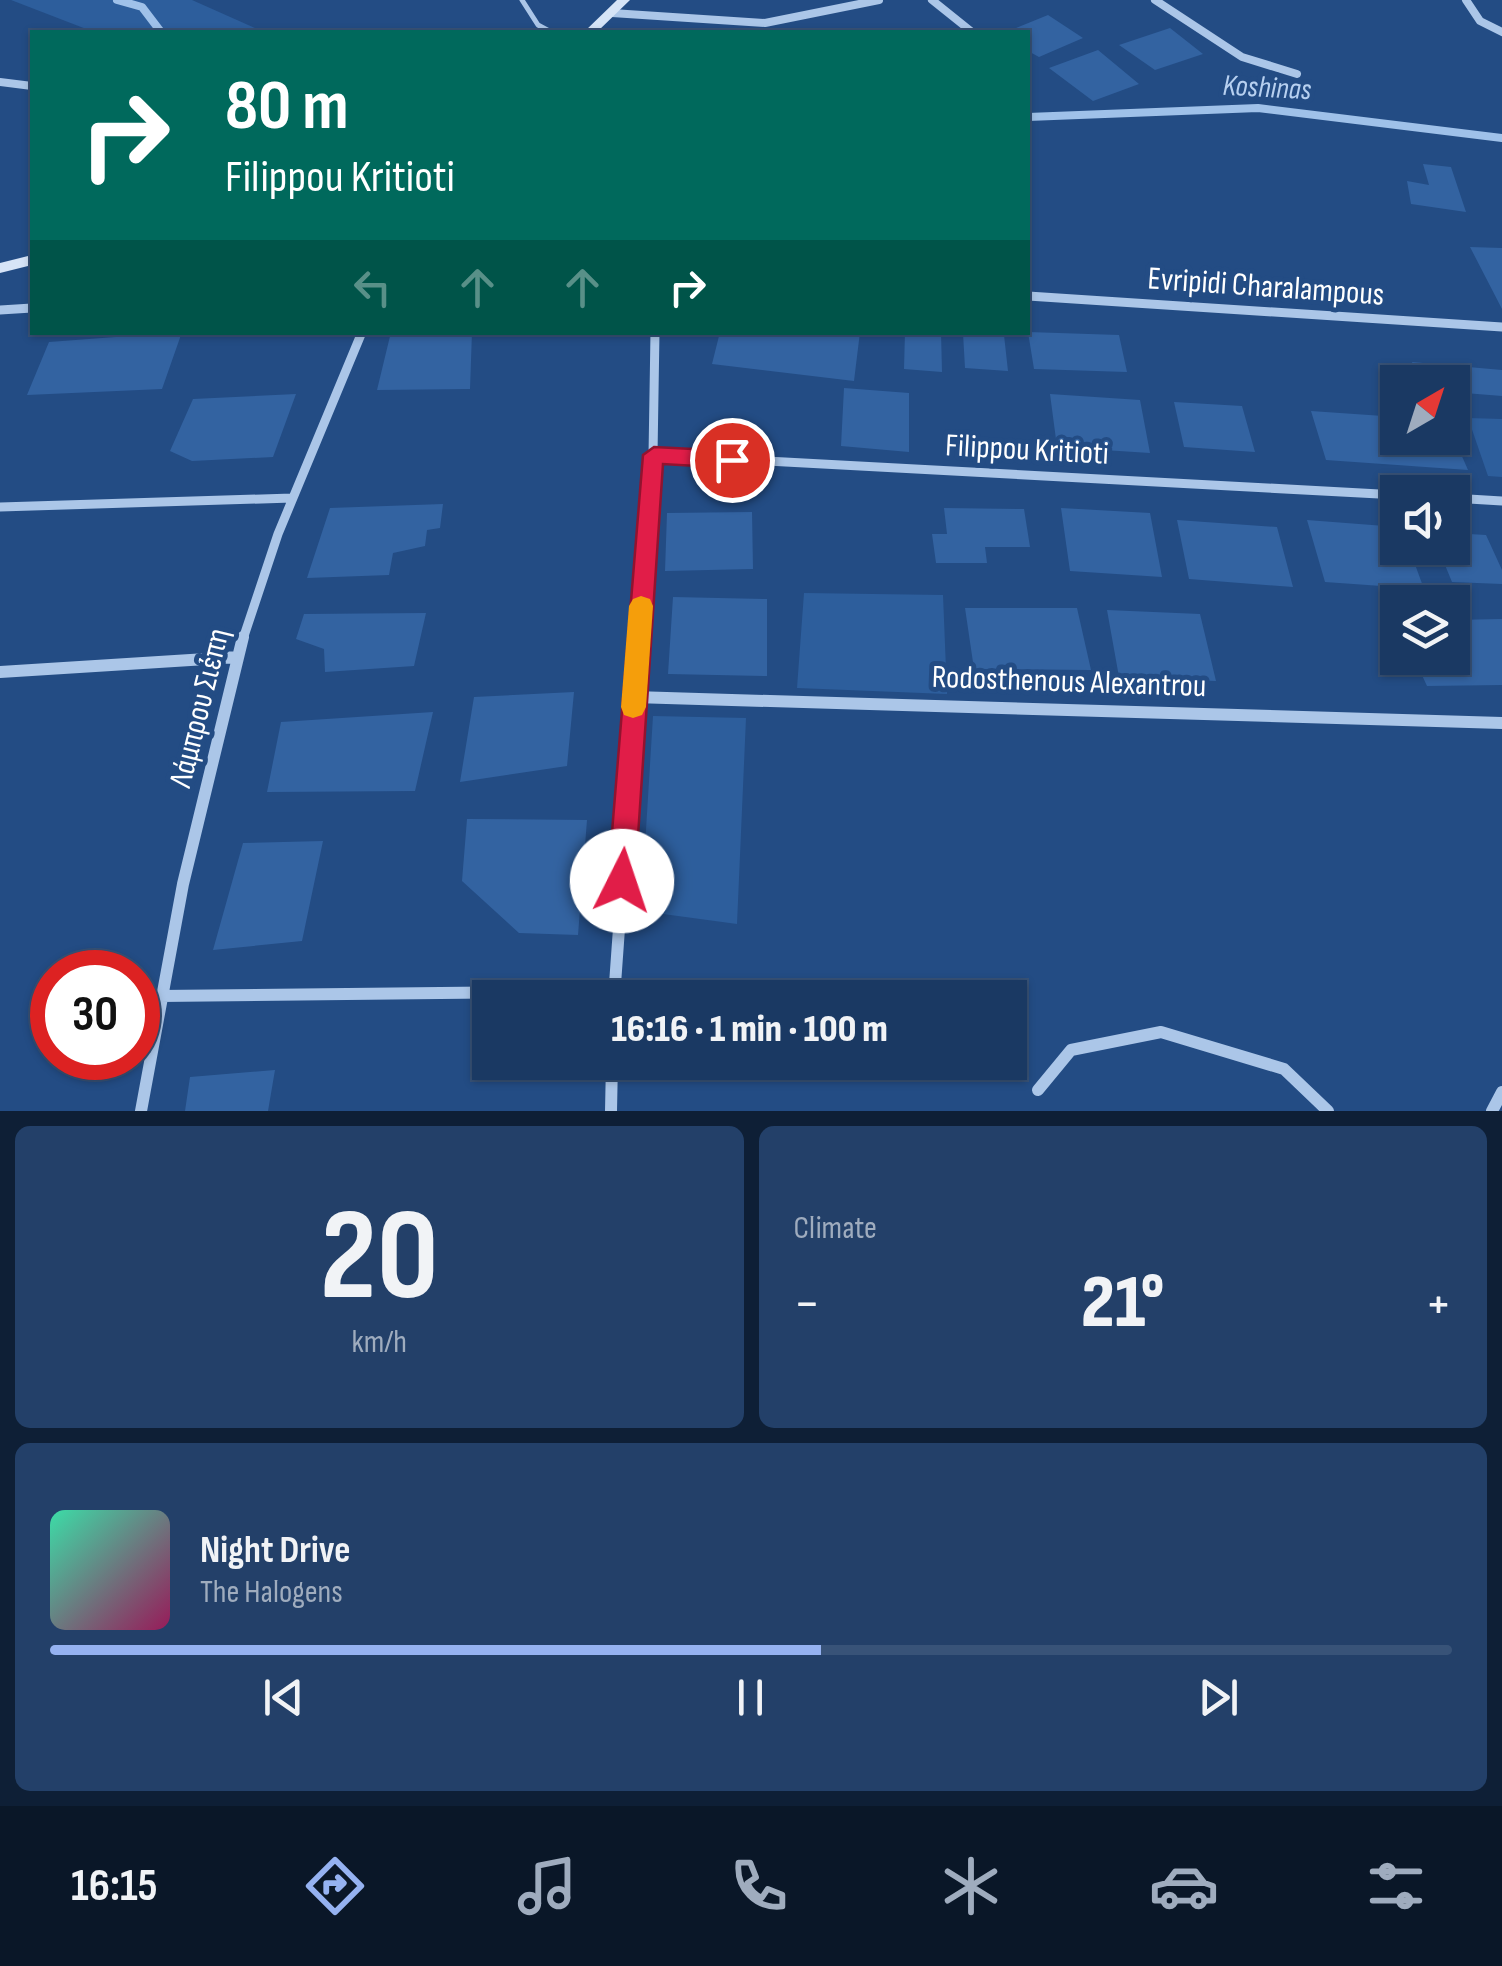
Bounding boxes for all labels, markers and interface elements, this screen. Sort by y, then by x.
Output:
text: 80 m [225,65,349,149]
water label: Koshinas [1222,68,1313,108]
icon: right [60,70,190,200]
text: Filippou Kritioti [225,150,455,205]
street label: Evripidi Charalampous [1146,259,1386,315]
icon: left [345,260,400,315]
icon: ahead [450,260,505,315]
icon: ahead [555,260,610,315]
icon: right [660,260,715,315]
north arrow [1380,365,1470,455]
map controls [1380,365,1470,675]
pin [690,418,775,503]
street label: Filippou Kritioti [944,426,1110,474]
icon: arrive [705,433,760,488]
button: sound [1380,475,1470,565]
button: layers [1380,585,1470,675]
street label: Λάμπρου Σιέπη [161,624,239,792]
street label: Rodosthenous Alexantrou [931,658,1207,706]
position arrow [570,829,674,933]
speed limit sign: 30 [30,950,160,1080]
text: 16:16 · 1 min · 100 m [611,1007,888,1052]
text: 20 [320,1180,439,1336]
text: Climate [794,1209,877,1248]
text: 21° [1081,1258,1165,1349]
text: − [794,1271,820,1338]
text: + [1425,1271,1452,1338]
text: km/h [352,1323,407,1362]
text: Night Drive [200,1528,351,1573]
text: The Halogens [200,1573,343,1612]
icon: previous [256,1670,311,1725]
icon: pause [723,1670,778,1725]
icon: next [1191,1670,1246,1725]
icon: directions [300,1851,370,1921]
icon: music [512,1851,582,1921]
icon: phone [724,1851,794,1921]
icon: climate [936,1851,1006,1921]
icon: car [1149,1851,1219,1921]
icon: filters [1361,1851,1431,1921]
text: 16:15 [71,1859,157,1914]

